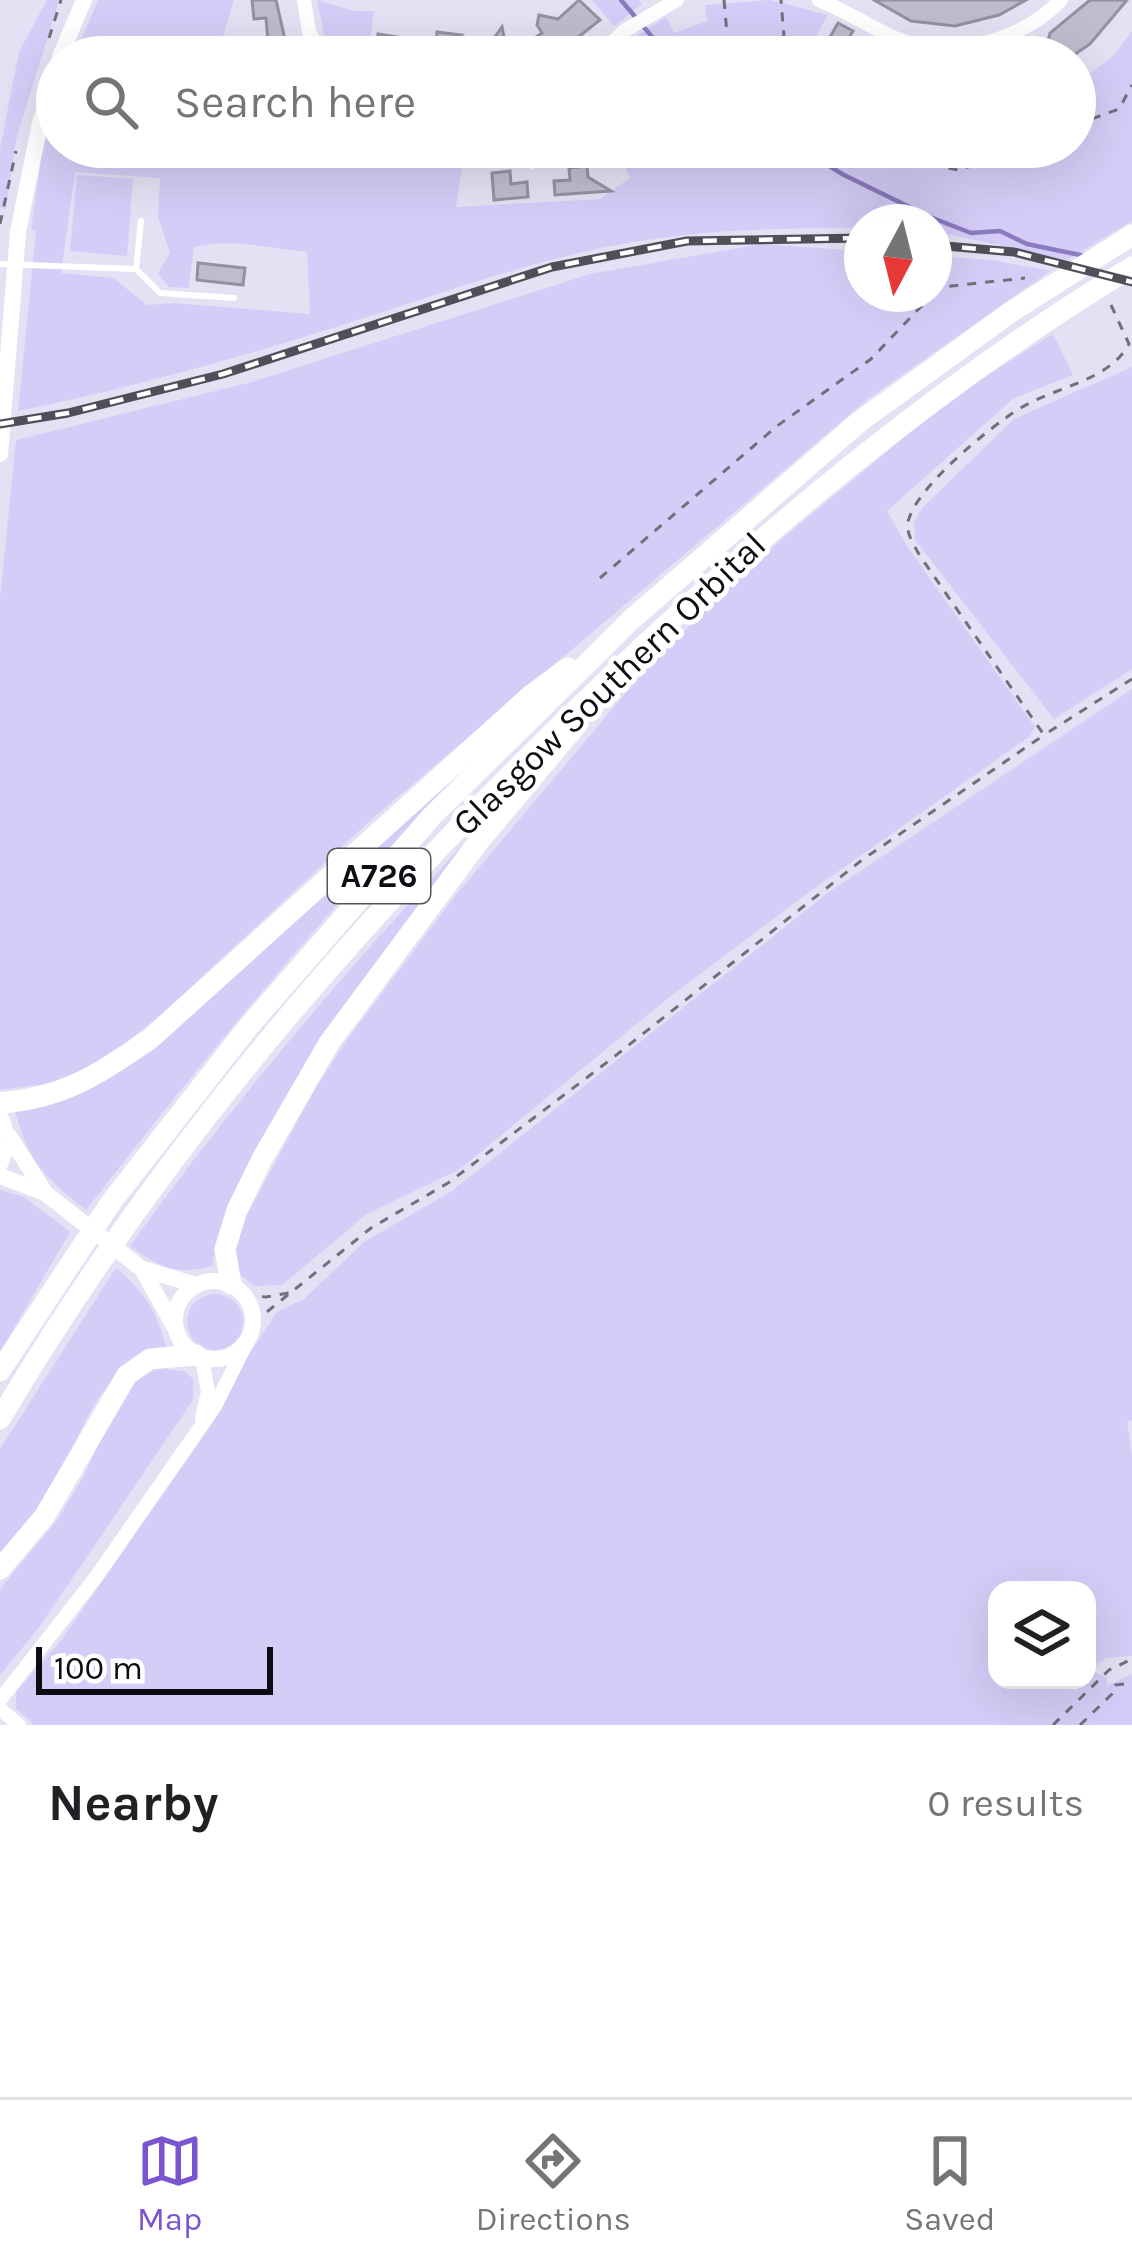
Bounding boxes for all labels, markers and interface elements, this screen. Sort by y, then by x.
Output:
search box [36,36,1096,168]
icon: search [78,69,144,135]
text: Search here [174,76,416,128]
north arrow [844,204,952,312]
street label: Glasgow Southern Orbital [444,523,774,845]
road number: A726 [328,849,430,903]
map controls [988,1581,1096,1689]
button: layers [988,1581,1096,1689]
scale bar [36,1641,273,1694]
text: 100 m [54,1649,143,1687]
text: Nearby [48,1773,218,1833]
text: 0 results [927,1780,1084,1826]
tab: Map [137,2128,203,2238]
tab: Directions [476,2128,631,2238]
tab: Saved [904,2128,995,2238]

